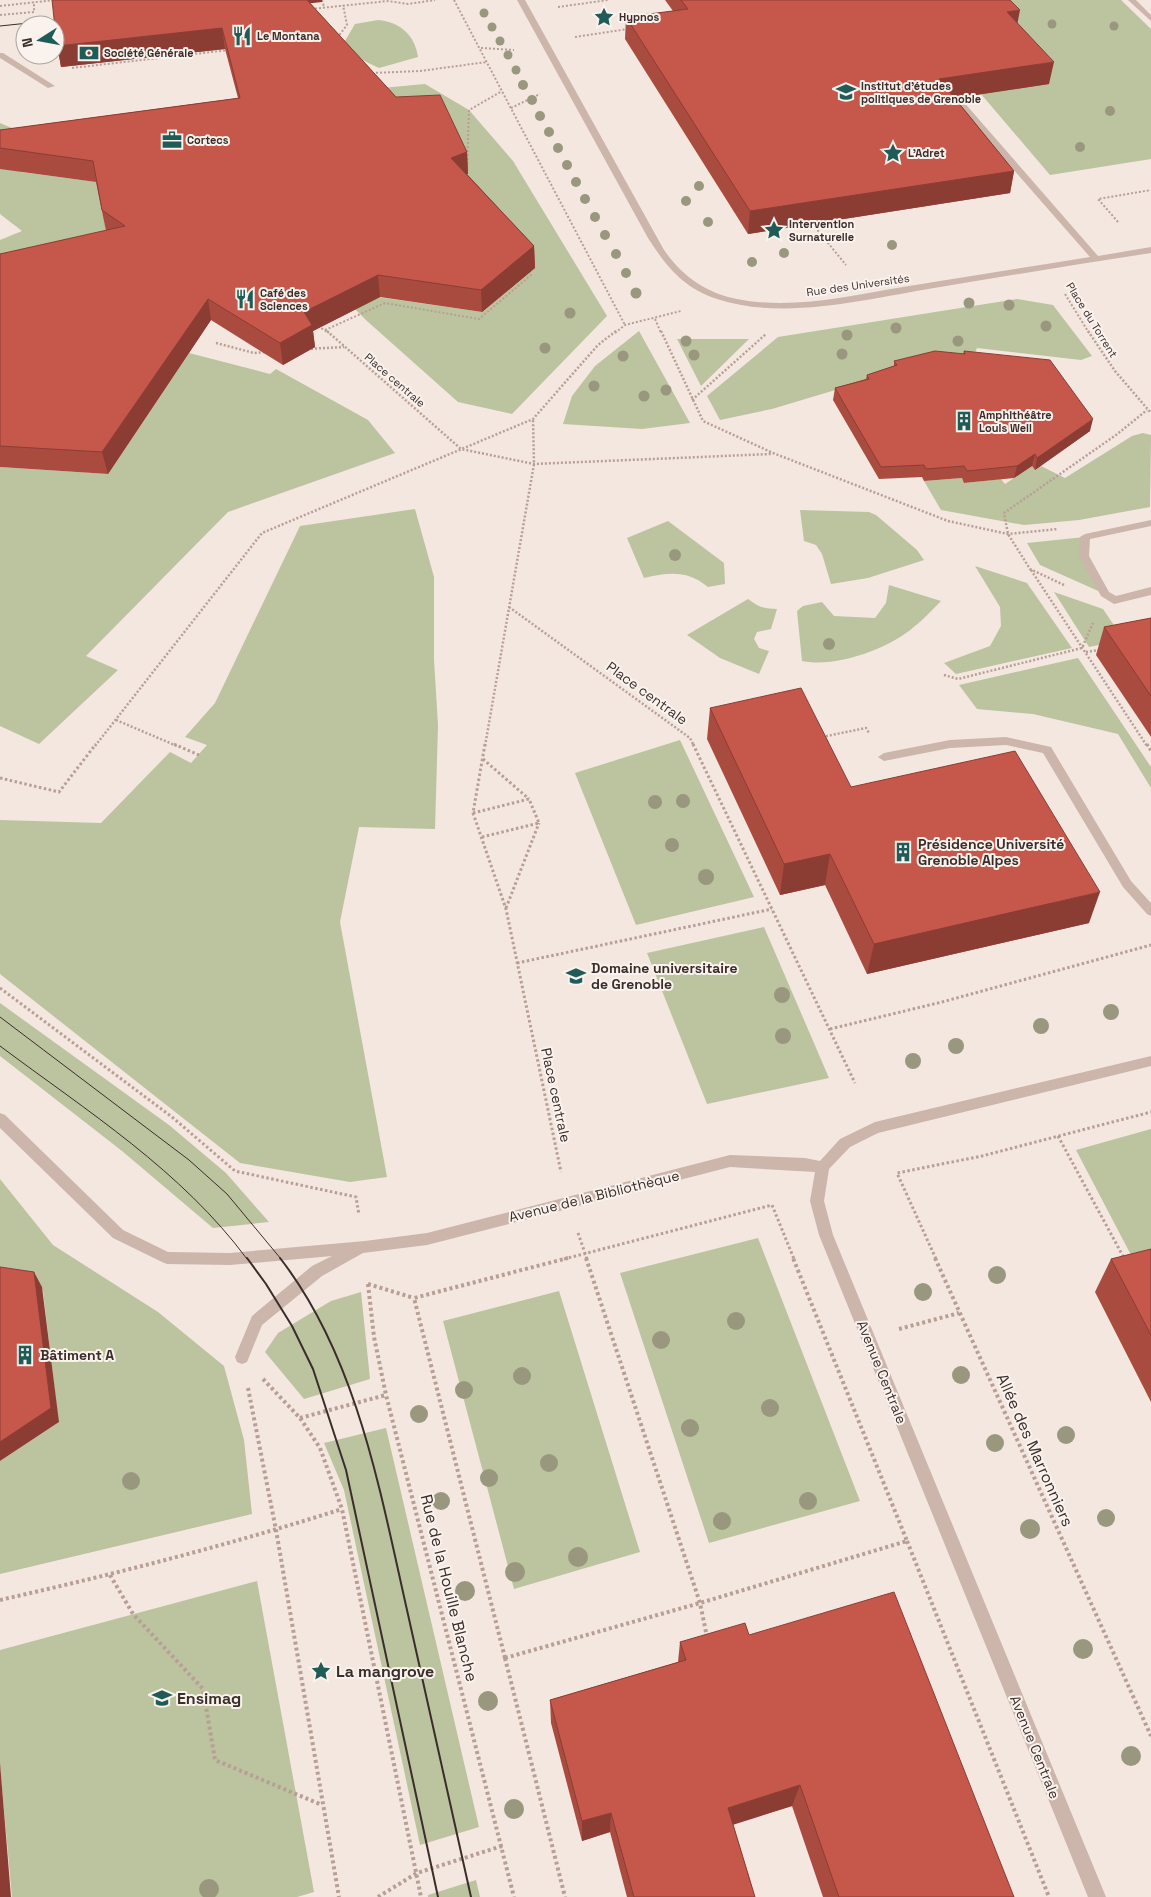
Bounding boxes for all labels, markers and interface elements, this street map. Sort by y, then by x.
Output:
place icon: Hypnos [593,6,615,28]
place label: Hypnos [619,10,660,24]
north arrow [15,15,65,65]
restaurant icon: Le Montana [231,25,253,47]
place label: Le Montana [257,29,320,43]
text: N [18,36,37,49]
bank icon: Société Générale [78,42,100,64]
place label: Société Générale [104,46,194,60]
place label: Institut d'études politiques de Grenoble [861,79,981,106]
school or university icon: Institut d'études politiques de Grenoble [835,81,857,103]
office icon: Cortecs [161,129,183,151]
place label: Cortecs [187,133,229,147]
place icon: L’Adret [882,142,904,164]
place label: L’Adret [908,146,945,160]
place label: Intervention Surnaturelle [789,217,855,244]
place icon: Intervention Surnaturelle [763,219,785,241]
street label: Rue des Universités [806,271,911,299]
street label: Place du Torrent [1063,280,1121,360]
place label: Café des Sciences [260,286,308,313]
restaurant icon: Café des Sciences [234,288,256,310]
street label: Place centrale [362,350,428,410]
place label: Amphithéâtre Louis Weil [979,408,1052,435]
building icon: Amphithéâtre Louis Weil [953,410,975,432]
street label: Place centrale [603,657,691,729]
place label: Présidence Université Grenoble Alpes [918,835,1064,869]
building icon: Présidence Université Grenoble Alpes [892,841,914,863]
place label: Domaine universitaire de Grenoble [591,959,737,993]
school or university icon: Domaine universitaire de Grenoble [565,965,587,987]
street label: Place centrale [537,1046,575,1144]
street label: Avenue de la Bibliothèque [507,1166,681,1226]
street label: Avenue Centrale [853,1318,911,1426]
building icon: Bâtiment A [14,1344,36,1366]
place label: Bâtiment A [40,1346,114,1364]
street label: Allée des Marronniers [992,1370,1078,1530]
street label: Rue de la Houille Blanche [416,1492,482,1684]
place icon: La mangrove [310,1660,332,1682]
place label: La mangrove [336,1661,434,1682]
school or university icon: Ensimag [151,1687,173,1709]
place label: Ensimag [177,1688,241,1709]
street label: Avenue Centrale [1006,1693,1064,1801]

